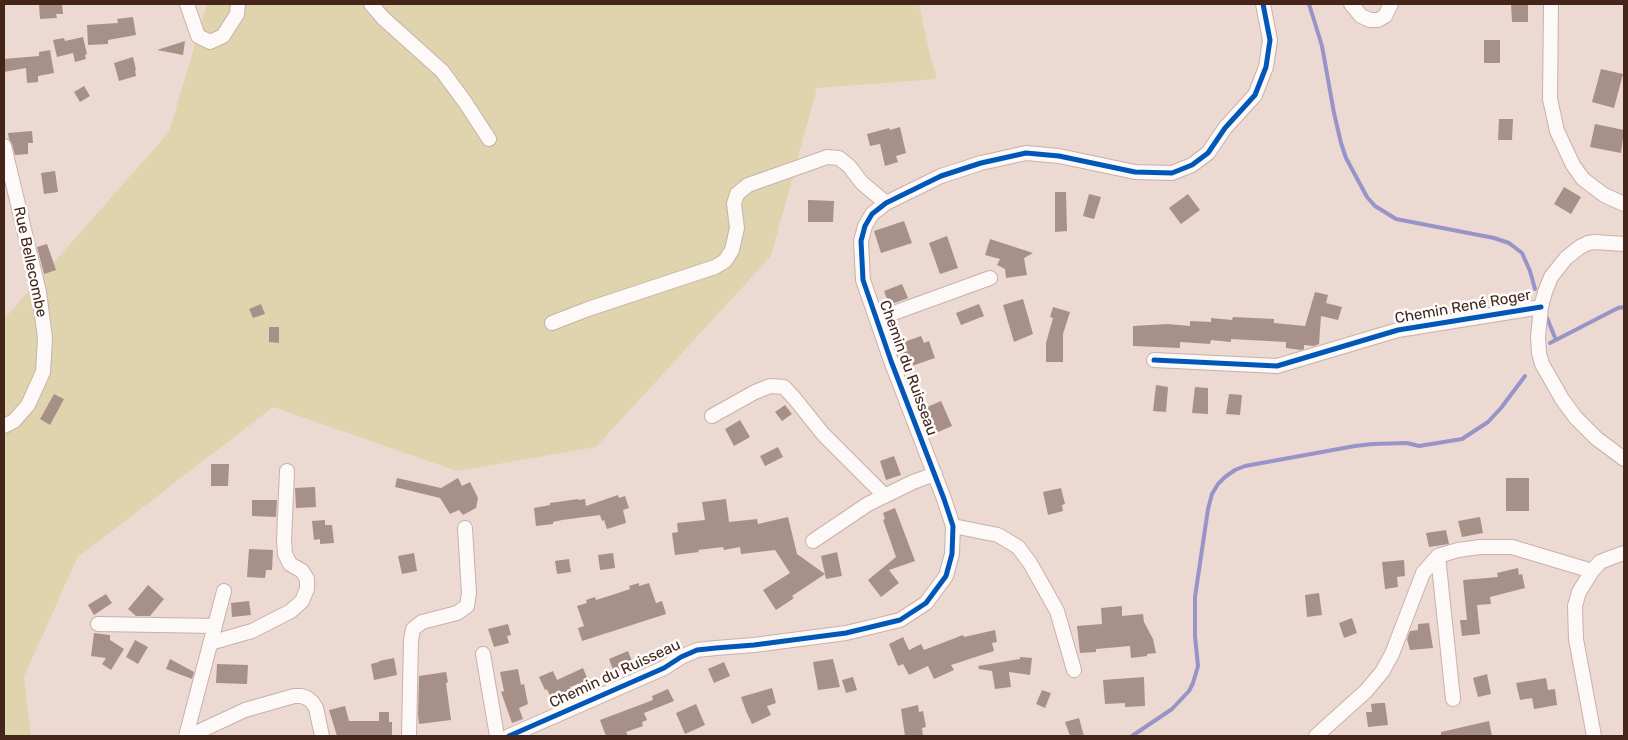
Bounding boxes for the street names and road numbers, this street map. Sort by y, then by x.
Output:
street label: Rue Bellecombe [9,205,51,319]
street label: Chemin René Roger [1394,286,1532,328]
street label: Chemin du Ruisseau [875,298,941,438]
street label: Chemin du Ruisseau [547,636,683,712]

